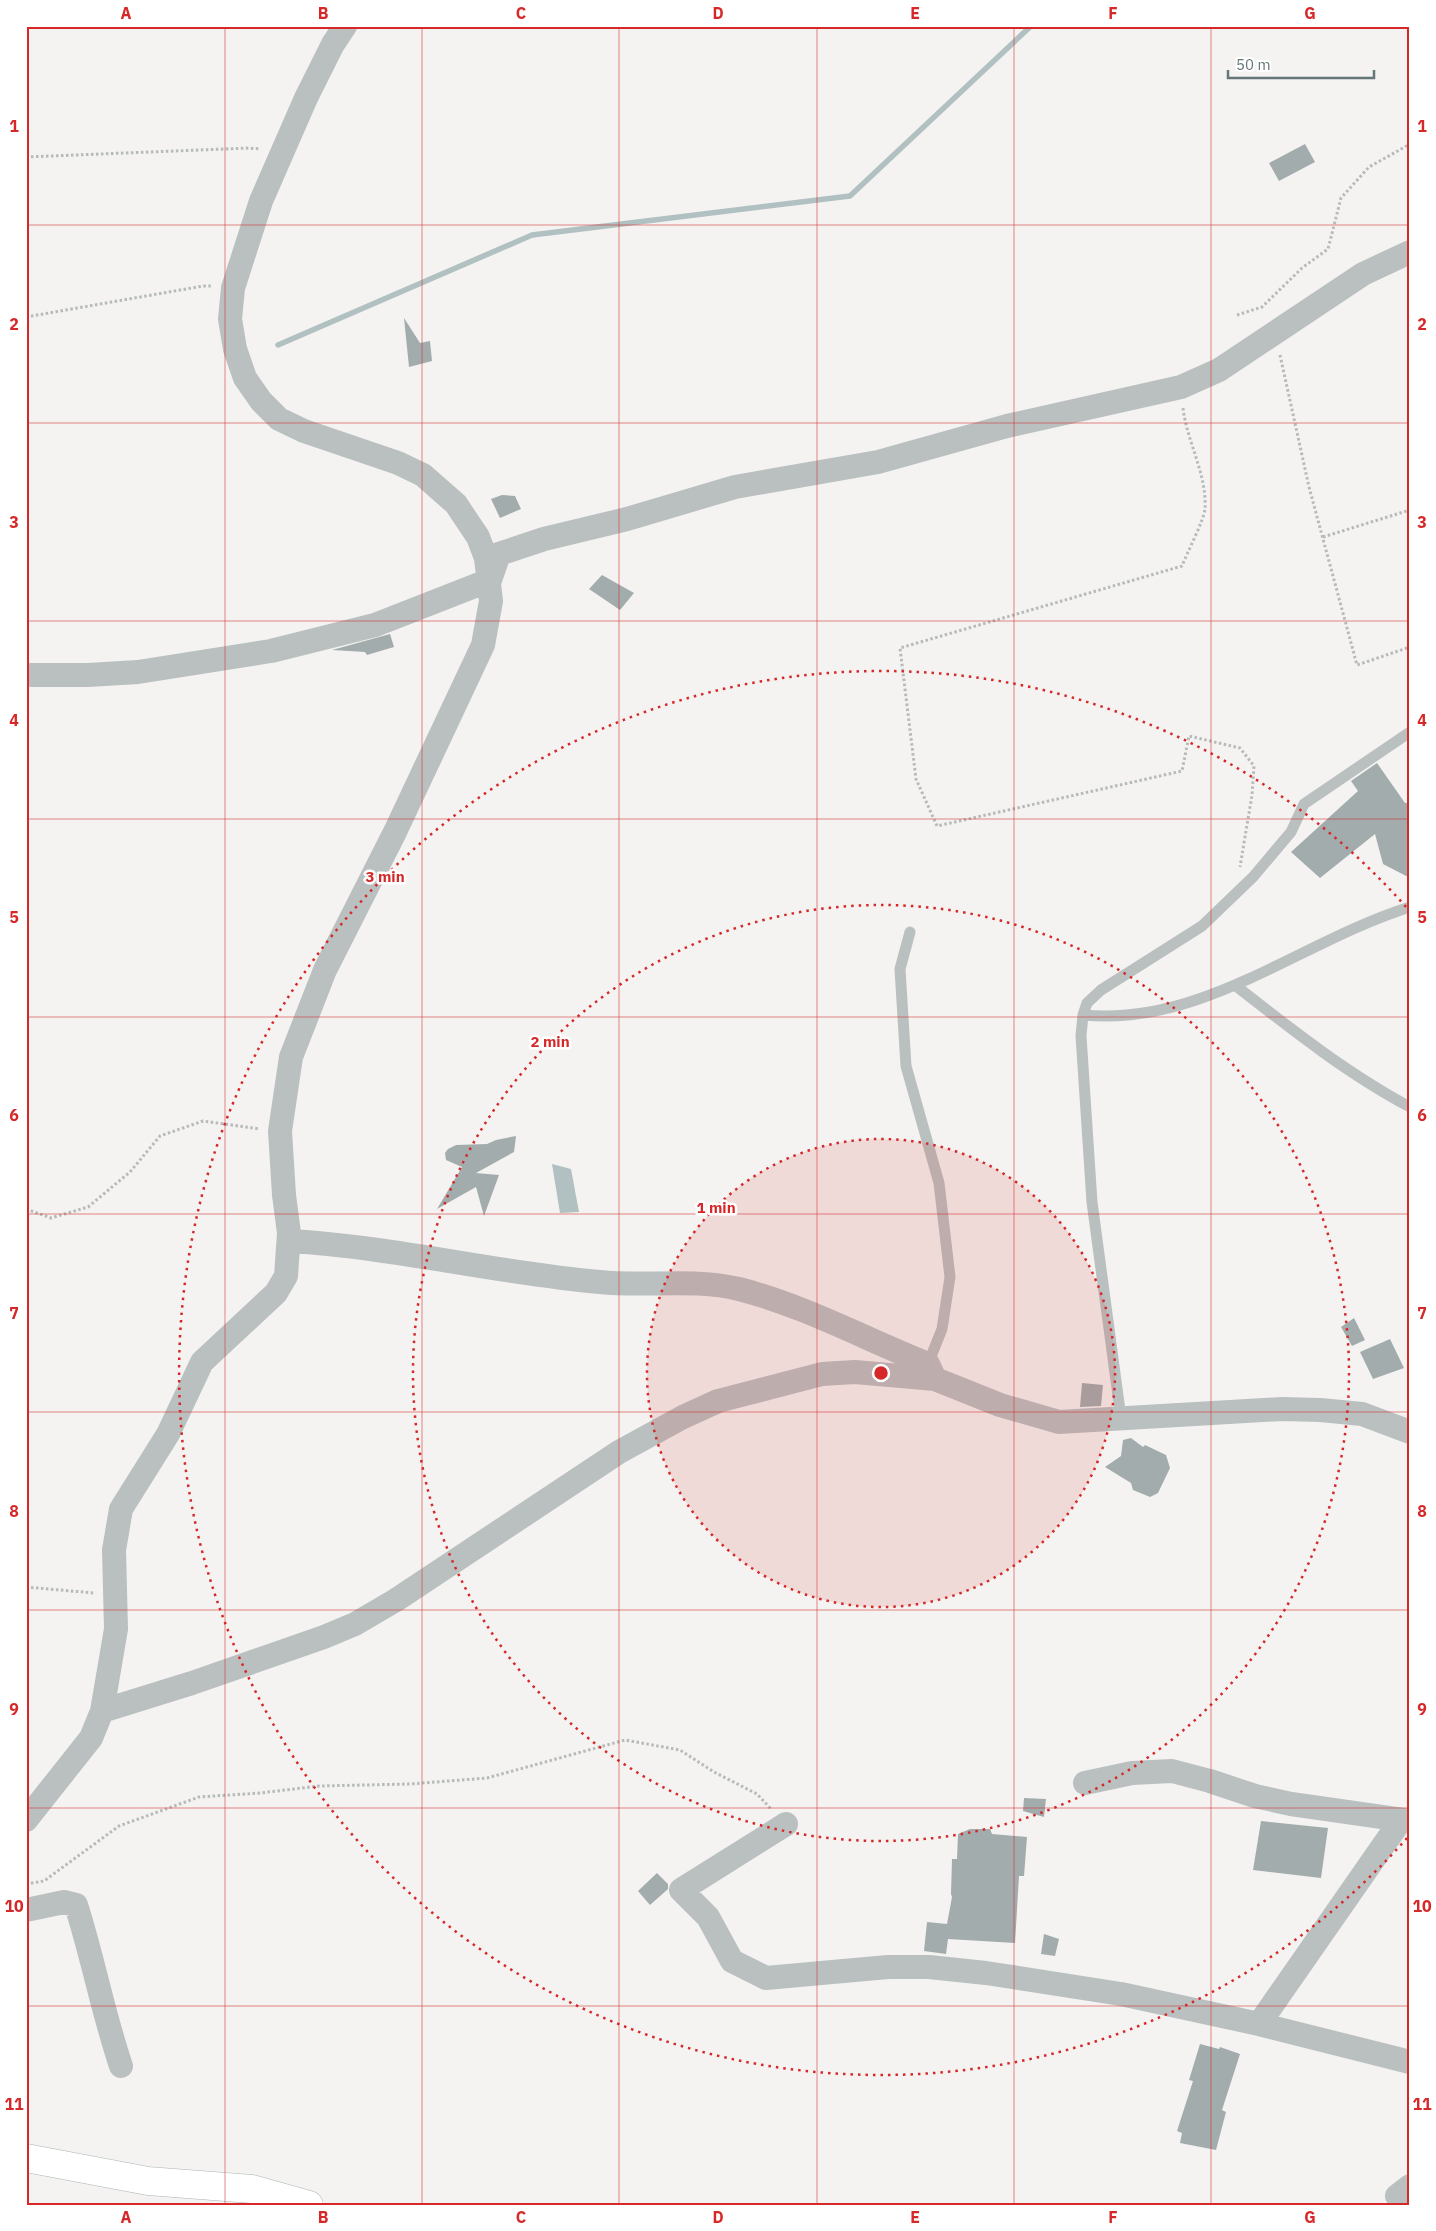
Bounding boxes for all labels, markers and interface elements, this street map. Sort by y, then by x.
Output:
text: A [121,3,132,23]
text: B [318,3,329,23]
text: C [516,3,526,23]
text: D [712,3,724,23]
text: E [910,3,920,23]
text: F [1108,3,1118,23]
text: G [1304,3,1316,23]
scale bar [1228,48,1375,80]
text: 50 m [1236,55,1271,74]
text: 1 [9,116,19,136]
text: 1 [1417,116,1427,136]
text: 2 [9,314,19,334]
text: 2 [1417,314,1427,334]
text: 3 [9,512,19,532]
text: 3 [1417,512,1427,532]
text: 4 [9,710,19,730]
text: 4 [1417,710,1427,730]
text: 3 min [365,867,405,886]
text: 5 [9,907,19,927]
text: 5 [1417,907,1427,927]
text: 2 min [530,1032,570,1051]
text: 6 [9,1105,19,1125]
text: 6 [1417,1105,1427,1125]
text: 1 min [696,1198,736,1217]
text: 7 [9,1303,19,1323]
text: 7 [1417,1303,1427,1323]
centre of rings [872,1364,890,1382]
text: 8 [9,1501,19,1521]
text: 8 [1417,1501,1427,1521]
text: 9 [9,1699,19,1719]
text: 9 [1417,1699,1427,1719]
text: 10 [4,1896,24,1916]
text: 10 [1412,1896,1432,1916]
text: 11 [4,2094,24,2114]
text: 11 [1412,2094,1432,2114]
text: A [121,2207,132,2227]
text: B [318,2207,329,2227]
text: C [516,2207,526,2227]
text: D [712,2207,724,2227]
text: E [910,2207,920,2227]
text: F [1108,2207,1118,2227]
text: G [1304,2207,1316,2227]

